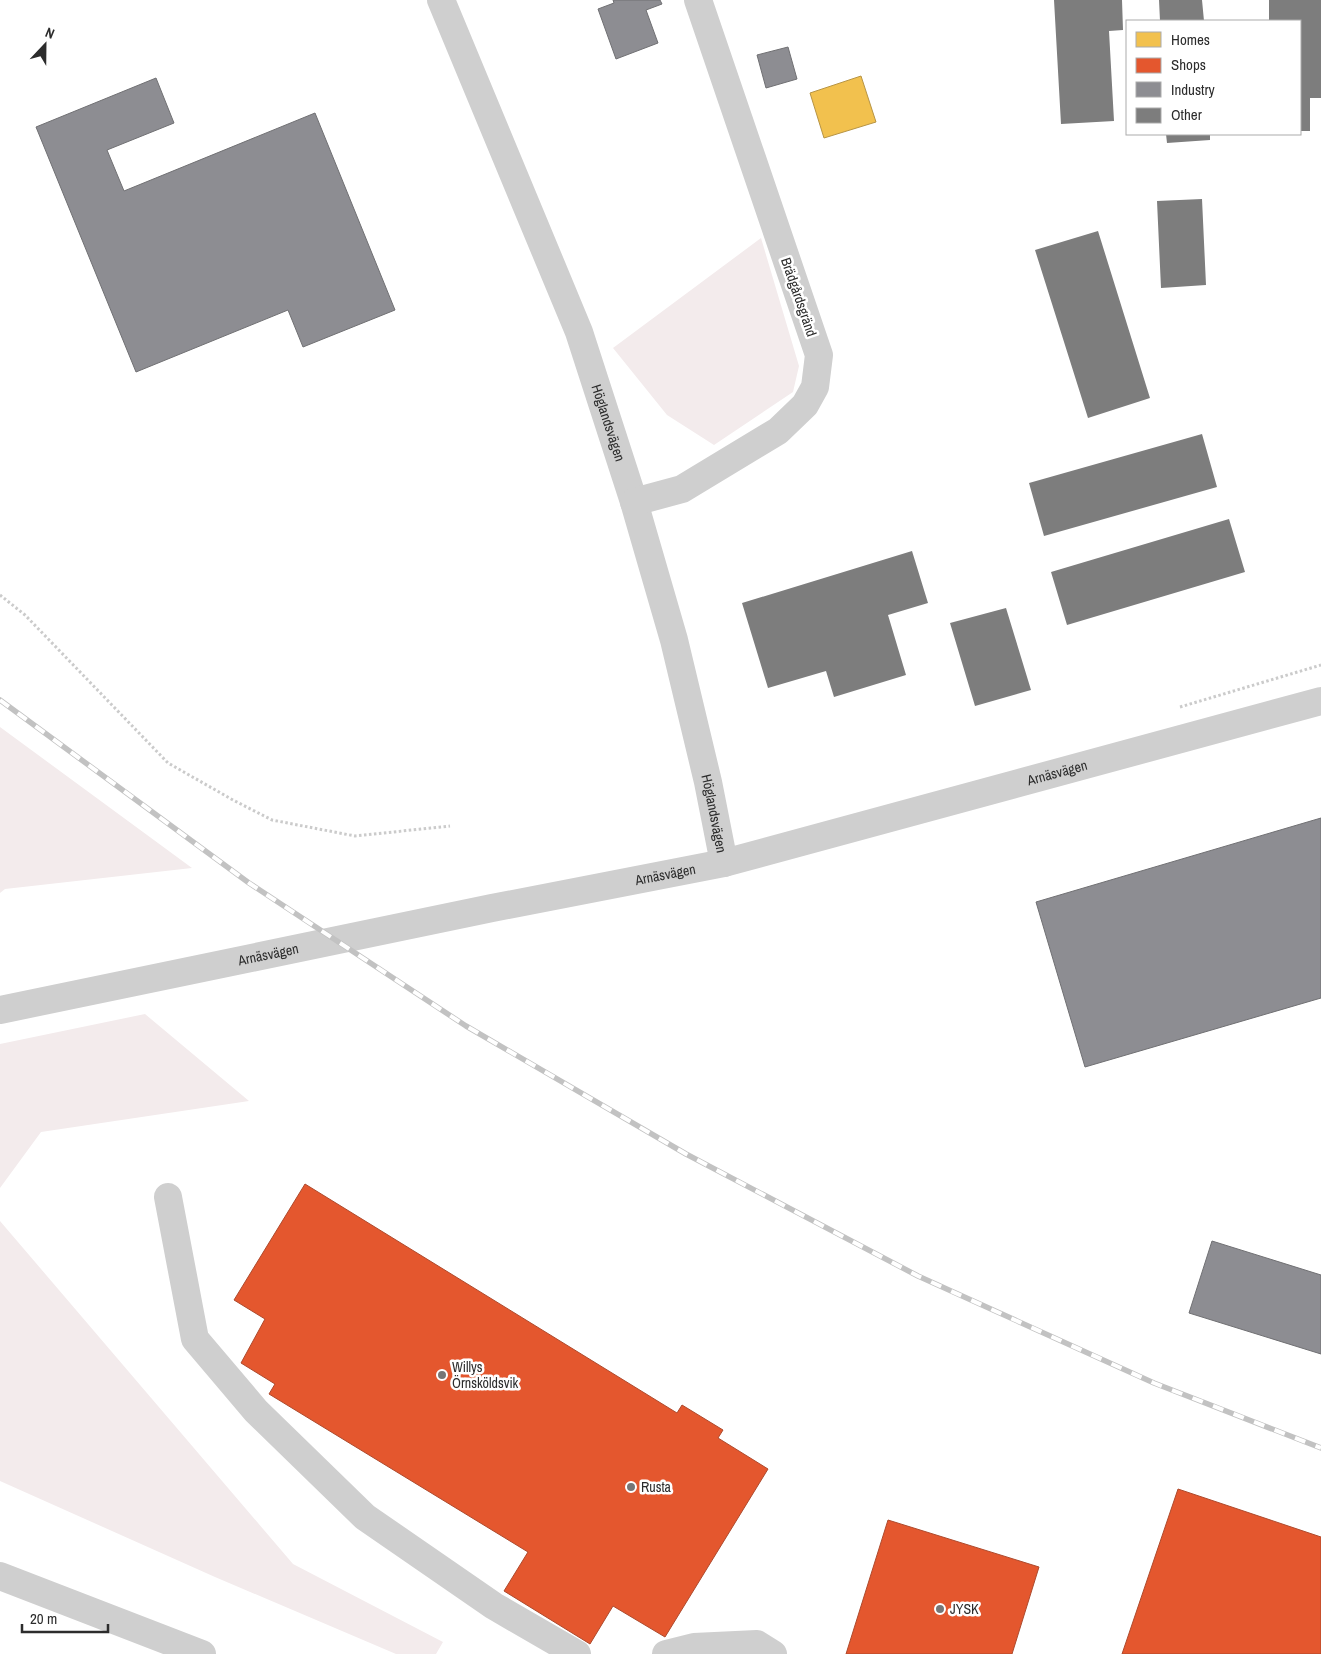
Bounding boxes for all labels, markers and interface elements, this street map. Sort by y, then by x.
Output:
north arrow [20,20,70,70]
legend [1126,20,1301,135]
text: N [43,23,57,43]
text: Homes [1171,29,1210,50]
text: Shops [1171,54,1206,75]
text: Industry [1171,79,1216,100]
text: Other [1171,104,1202,125]
street label: Brädgårdsgränd [777,255,821,339]
street label: Höglandsvägen [588,382,629,464]
street label: Arnäsvägen [1024,756,1089,790]
street label: Höglandsvägen [697,772,731,854]
street label: Arnäsvägen [633,860,697,889]
street label: Arnäsvägen [235,939,300,970]
place label: Willys Örnsköldsvik [452,1358,519,1392]
marker: Willys Örnsköldsvik [436,1369,448,1381]
place label: Rusta [641,1478,672,1496]
marker: Rusta [625,1481,637,1493]
place label: JYSK [950,1600,979,1618]
scale bar [22,1602,109,1634]
marker: JYSK [934,1603,946,1615]
text: 20 m [30,1608,57,1629]

